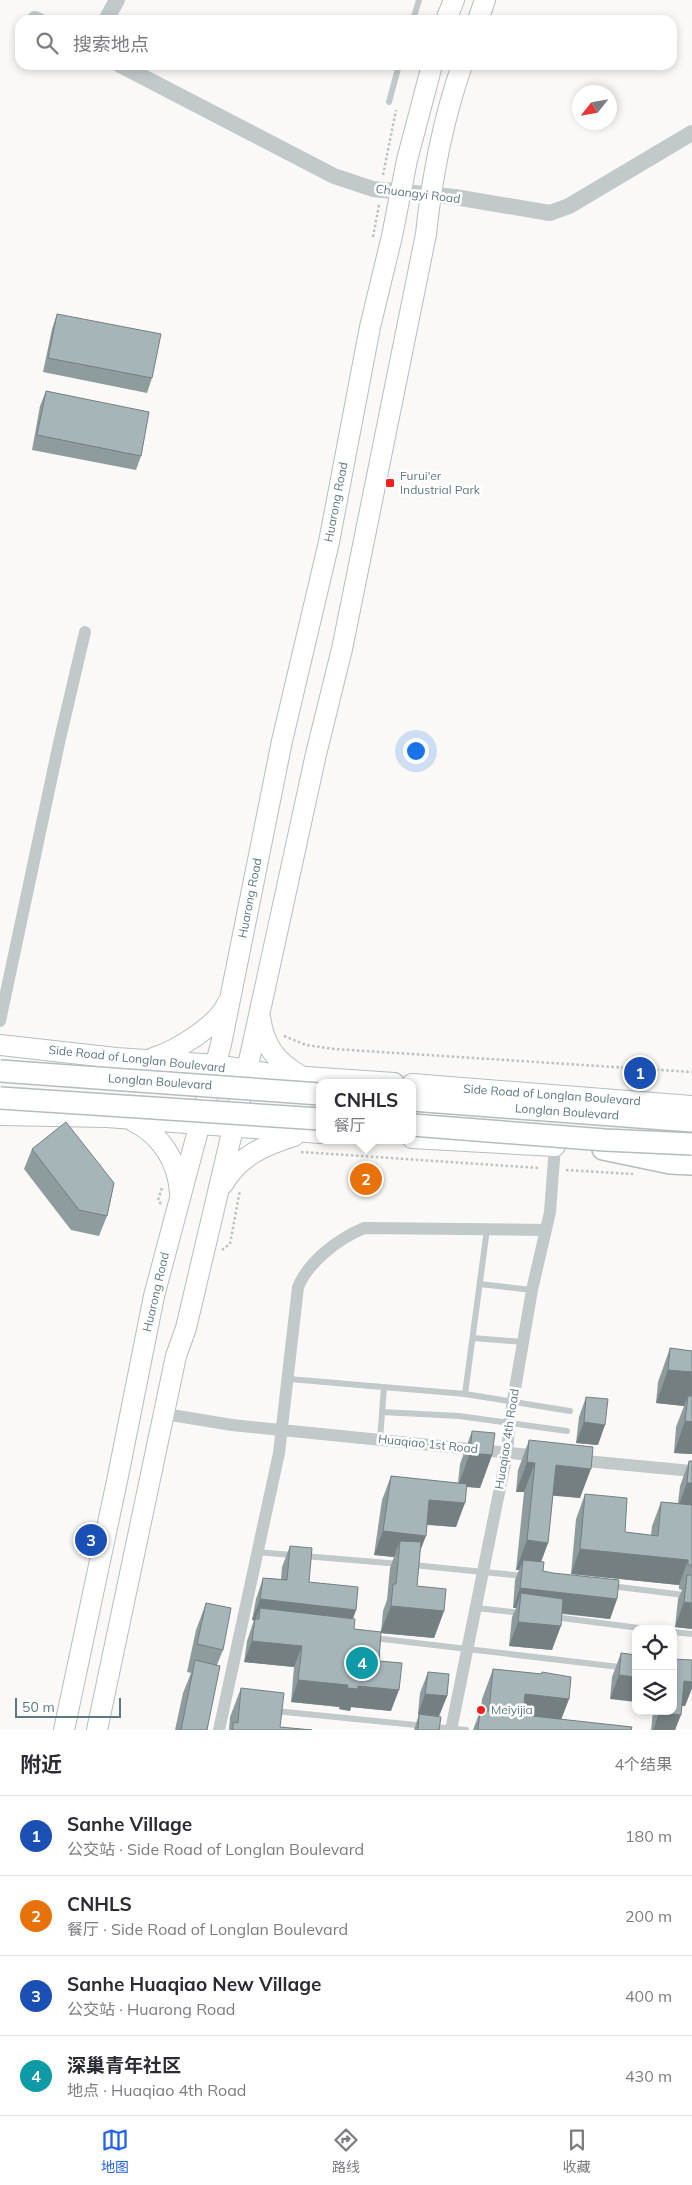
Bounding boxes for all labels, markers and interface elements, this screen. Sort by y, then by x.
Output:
search box [15,15,677,70]
icon: search [33,29,61,57]
text: 搜索地点 [73,32,149,56]
north arrow [572,85,617,130]
street label: Chuangyi Road [375,181,461,206]
street label: Huarong Road [320,461,351,543]
place label: Furui'er Industrial Park [400,468,481,497]
marker: Furui'er Industrial Park [384,477,396,489]
your location [403,738,429,764]
street label: Huarong Road [234,857,265,939]
street label: Side Road of Longlan Boulevard [48,1042,226,1075]
pin: 1 [624,1054,656,1092]
street label: Longlan Boulevard [108,1070,212,1093]
popup [316,1079,416,1144]
street label: Side Road of Longlan Boulevard [463,1081,641,1108]
text: CNHLS [334,1088,398,1112]
street label: Longlan Boulevard [515,1100,619,1123]
text: 餐厅 [334,1115,366,1135]
pin: 2 [350,1160,382,1198]
street label: Huarong Road [139,1251,172,1333]
street label: Huaqiao 4th Road [491,1388,522,1490]
street label: Huaqiao 1st Road [377,1431,479,1456]
pin: 3 [75,1521,107,1559]
map controls [632,1625,677,1715]
button: locate [632,1625,677,1670]
pin: 4 [346,1644,378,1682]
button: layers [632,1670,677,1715]
scale bar [15,1695,121,1718]
text: 50 m [22,1698,55,1716]
place label: Meiyijia [491,1702,533,1717]
marker: Meiyijia [475,1704,487,1716]
text: 附近 [20,1751,62,1777]
text: 4个结果 [614,1754,672,1774]
text: Sanhe Village [67,1812,192,1836]
text: 1 [31,1826,41,1846]
text: 180 m [625,1826,672,1846]
text: 公交站 · Side Road of Longlan Boulevard [67,1839,364,1859]
text: CNHLS [67,1892,132,1916]
text: 2 [31,1906,41,1926]
text: 200 m [625,1906,672,1926]
text: 餐厅 · Side Road of Longlan Boulevard [67,1919,348,1939]
text: Sanhe Huaqiao New Village [67,1972,322,1996]
text: 3 [31,1986,41,2006]
text: 400 m [625,1986,672,2006]
text: 公交站 · Huarong Road [67,1999,235,2019]
text: 深巢青年社区 [67,2053,181,2077]
text: 4 [31,2066,41,2086]
text: 430 m [625,2066,672,2086]
text: 地点 · Huaqiao 4th Road [67,2080,246,2100]
tab: 地图 [101,2126,129,2176]
tab: 路线 [332,2126,360,2176]
tab: 收藏 [563,2126,591,2176]

